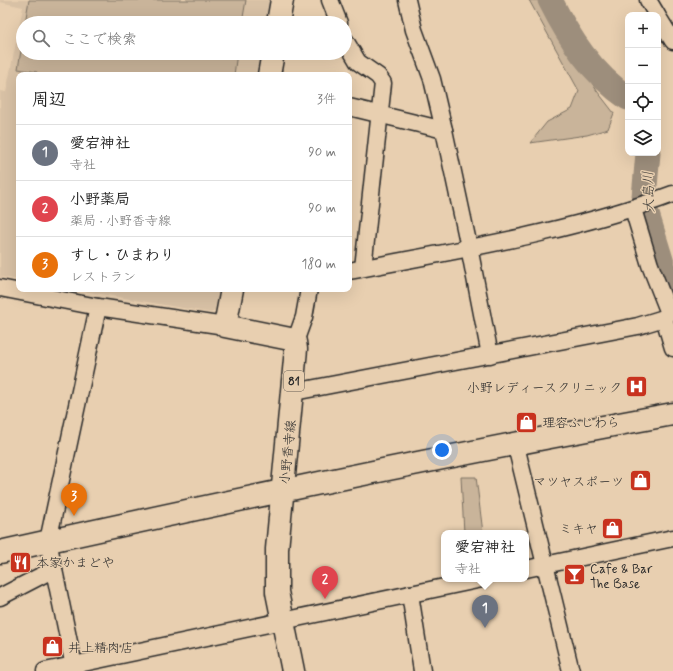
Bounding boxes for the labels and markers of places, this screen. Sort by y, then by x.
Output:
hospital icon: 小野レディースクリニック [624,374,650,400]
place label: 小野レディースクリニック [467,380,622,397]
shop icon: 理容ふじわら [513,409,539,435]
place label: 理容ふじわら [542,415,620,432]
shop icon: マツヤスポーツ [627,468,653,494]
place label: マツヤスポーツ [533,474,624,491]
pin: 3 [61,483,87,516]
shop icon: ミキヤ [600,515,626,541]
place label: ミキヤ [559,521,598,538]
restaurant icon: 本家かまどや [8,549,34,575]
place label: 本家かまどや [36,555,115,572]
place label: Cafe & Bar The Base [590,561,653,593]
bar icon: Cafe & Bar The Base [562,562,588,588]
pin: 2 [312,566,338,599]
pin: 1 [472,595,498,628]
shop icon: 井上精肉店 [39,634,65,660]
place label: 井上精肉店 [68,640,133,657]

